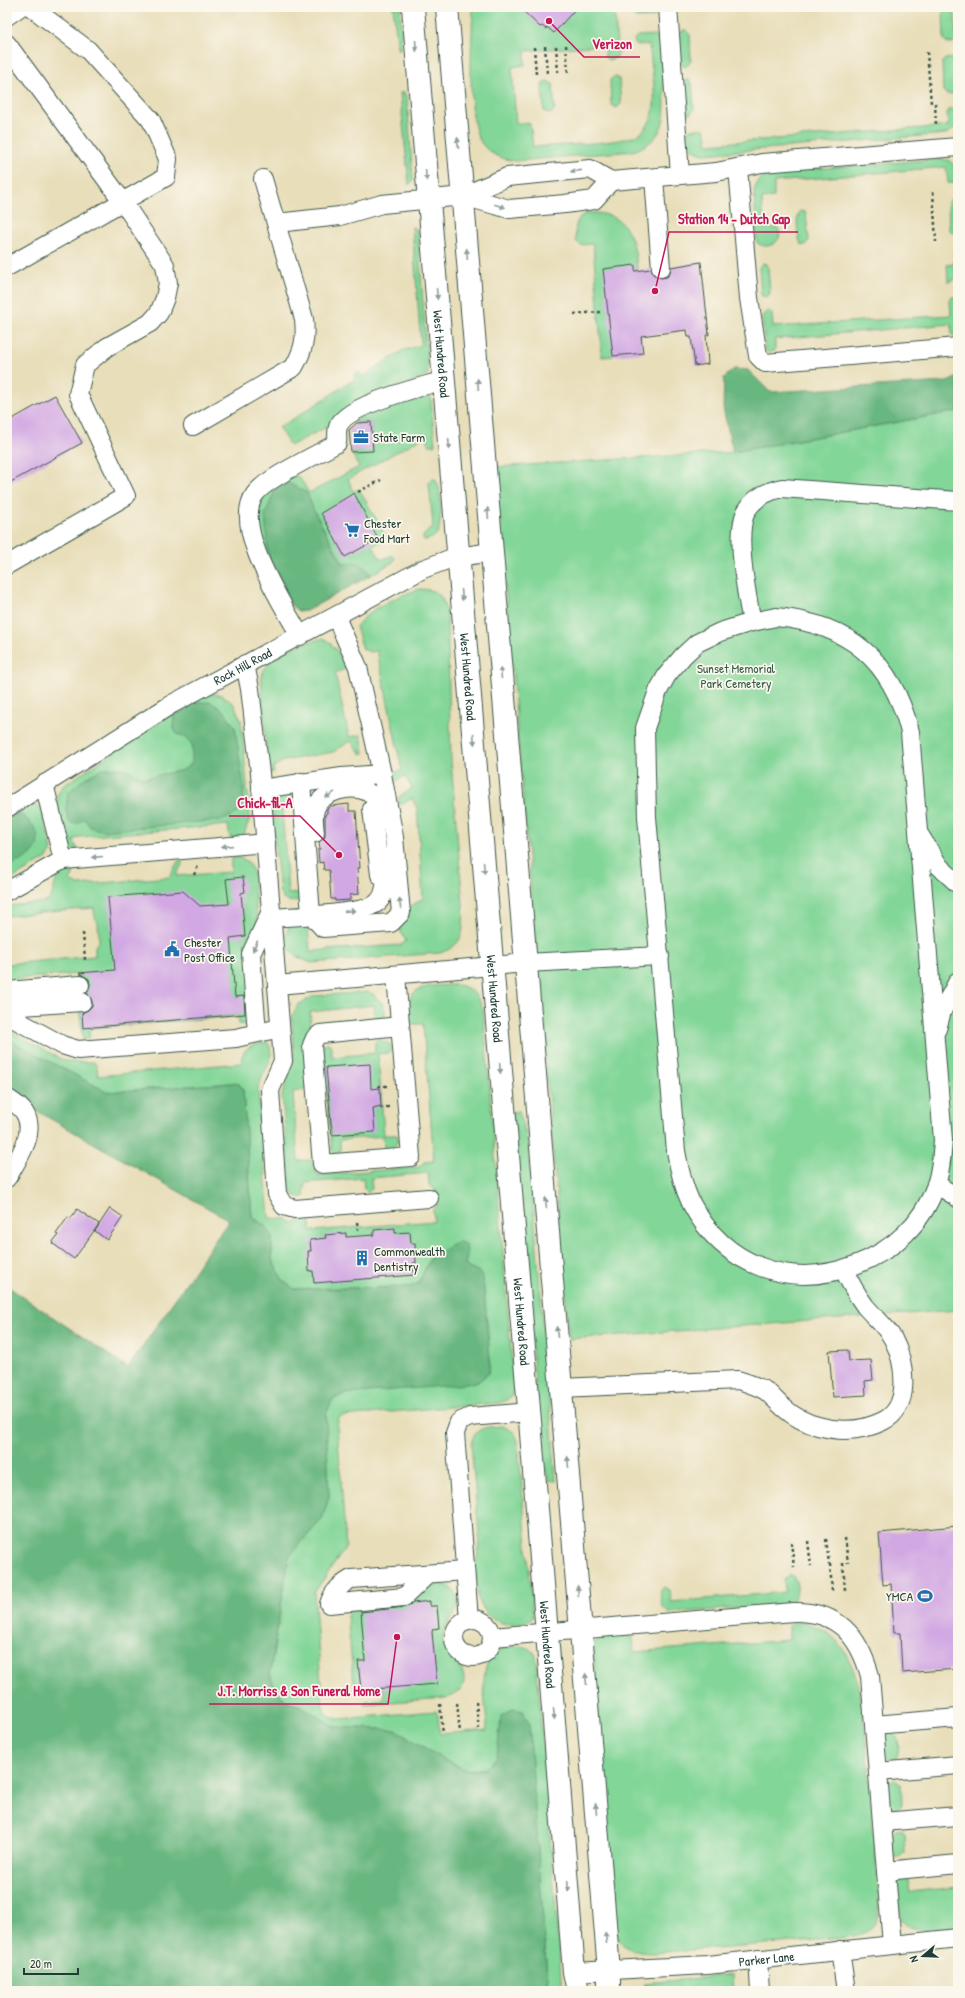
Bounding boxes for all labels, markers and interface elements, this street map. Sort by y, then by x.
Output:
callout: Verizon [584,31,640,57]
text: Verizon [592,34,632,53]
one-way arrow [412,40,419,52]
one-way arrow [455,137,462,149]
one-way arrow [570,167,582,174]
one-way arrow [423,169,430,181]
one-way arrow [495,203,507,209]
callout: Station 14 - Dutch Gap [669,206,798,232]
text: Station 14 - Dutch Gap [678,209,791,230]
one-way arrow [464,248,471,260]
one-way arrow [433,288,440,300]
street label: West Hundred Road [429,309,454,398]
one-way arrow [474,378,481,390]
office icon: State Farm [352,428,370,446]
place label: State Farm [373,428,425,446]
one-way arrow [446,438,453,450]
one-way arrow [484,507,491,519]
place label: Chester Food Mart [363,514,410,547]
supermarket icon: Chester Food Mart [343,521,361,539]
one-way arrow [459,589,466,601]
street label: West Hundred Road [456,632,481,721]
street label: Rock Hill Road [210,643,275,689]
park label: Sunset Memorial Park Cemetery [697,659,776,692]
one-way arrow [498,667,505,679]
one-way arrow [470,733,477,745]
callout: Chick-fil-A [229,790,300,816]
one-way arrow [325,791,335,799]
text: Chick-fil-A [237,793,293,812]
one-way arrow [221,843,233,850]
one-way arrow [91,854,103,861]
one-way arrow [481,862,488,874]
one-way arrow [397,898,403,910]
one-way arrow [344,908,356,915]
place label: Chester Post Office [184,933,235,966]
public building icon: Chester Post Office [163,940,181,958]
one-way arrow [252,940,258,951]
street label: West Hundred Road [482,954,508,1043]
one-way arrow [497,1062,504,1074]
one-way arrow [543,1197,550,1209]
place label: Commonwealth Dentistry [374,1242,445,1275]
building icon: Commonwealth Dentistry [353,1249,371,1267]
street label: West Hundred Road [509,1277,534,1366]
one-way arrow [553,1326,560,1338]
one-way arrow [564,1456,571,1468]
one-way arrow [575,1585,582,1597]
place label: YMCA [886,1587,914,1605]
sports icon: YMCA [916,1587,934,1605]
street label: West Hundred Road [535,1600,560,1689]
one-way arrow [582,1673,589,1685]
callout: J.T. Morriss & Son Funeral Home [209,1678,388,1704]
text: J.T. Morriss & Son Funeral Home [218,1681,381,1700]
one-way arrow [550,1708,557,1720]
one-way arrow [592,1802,599,1815]
one-way arrow [565,1880,572,1892]
one-way arrow [603,1932,610,1944]
north arrow [903,1936,943,1976]
street label: Parker Lane [738,1947,795,1971]
scale bar [24,1950,78,1976]
text: N [906,1954,921,1964]
text: 20 m [30,1955,52,1972]

